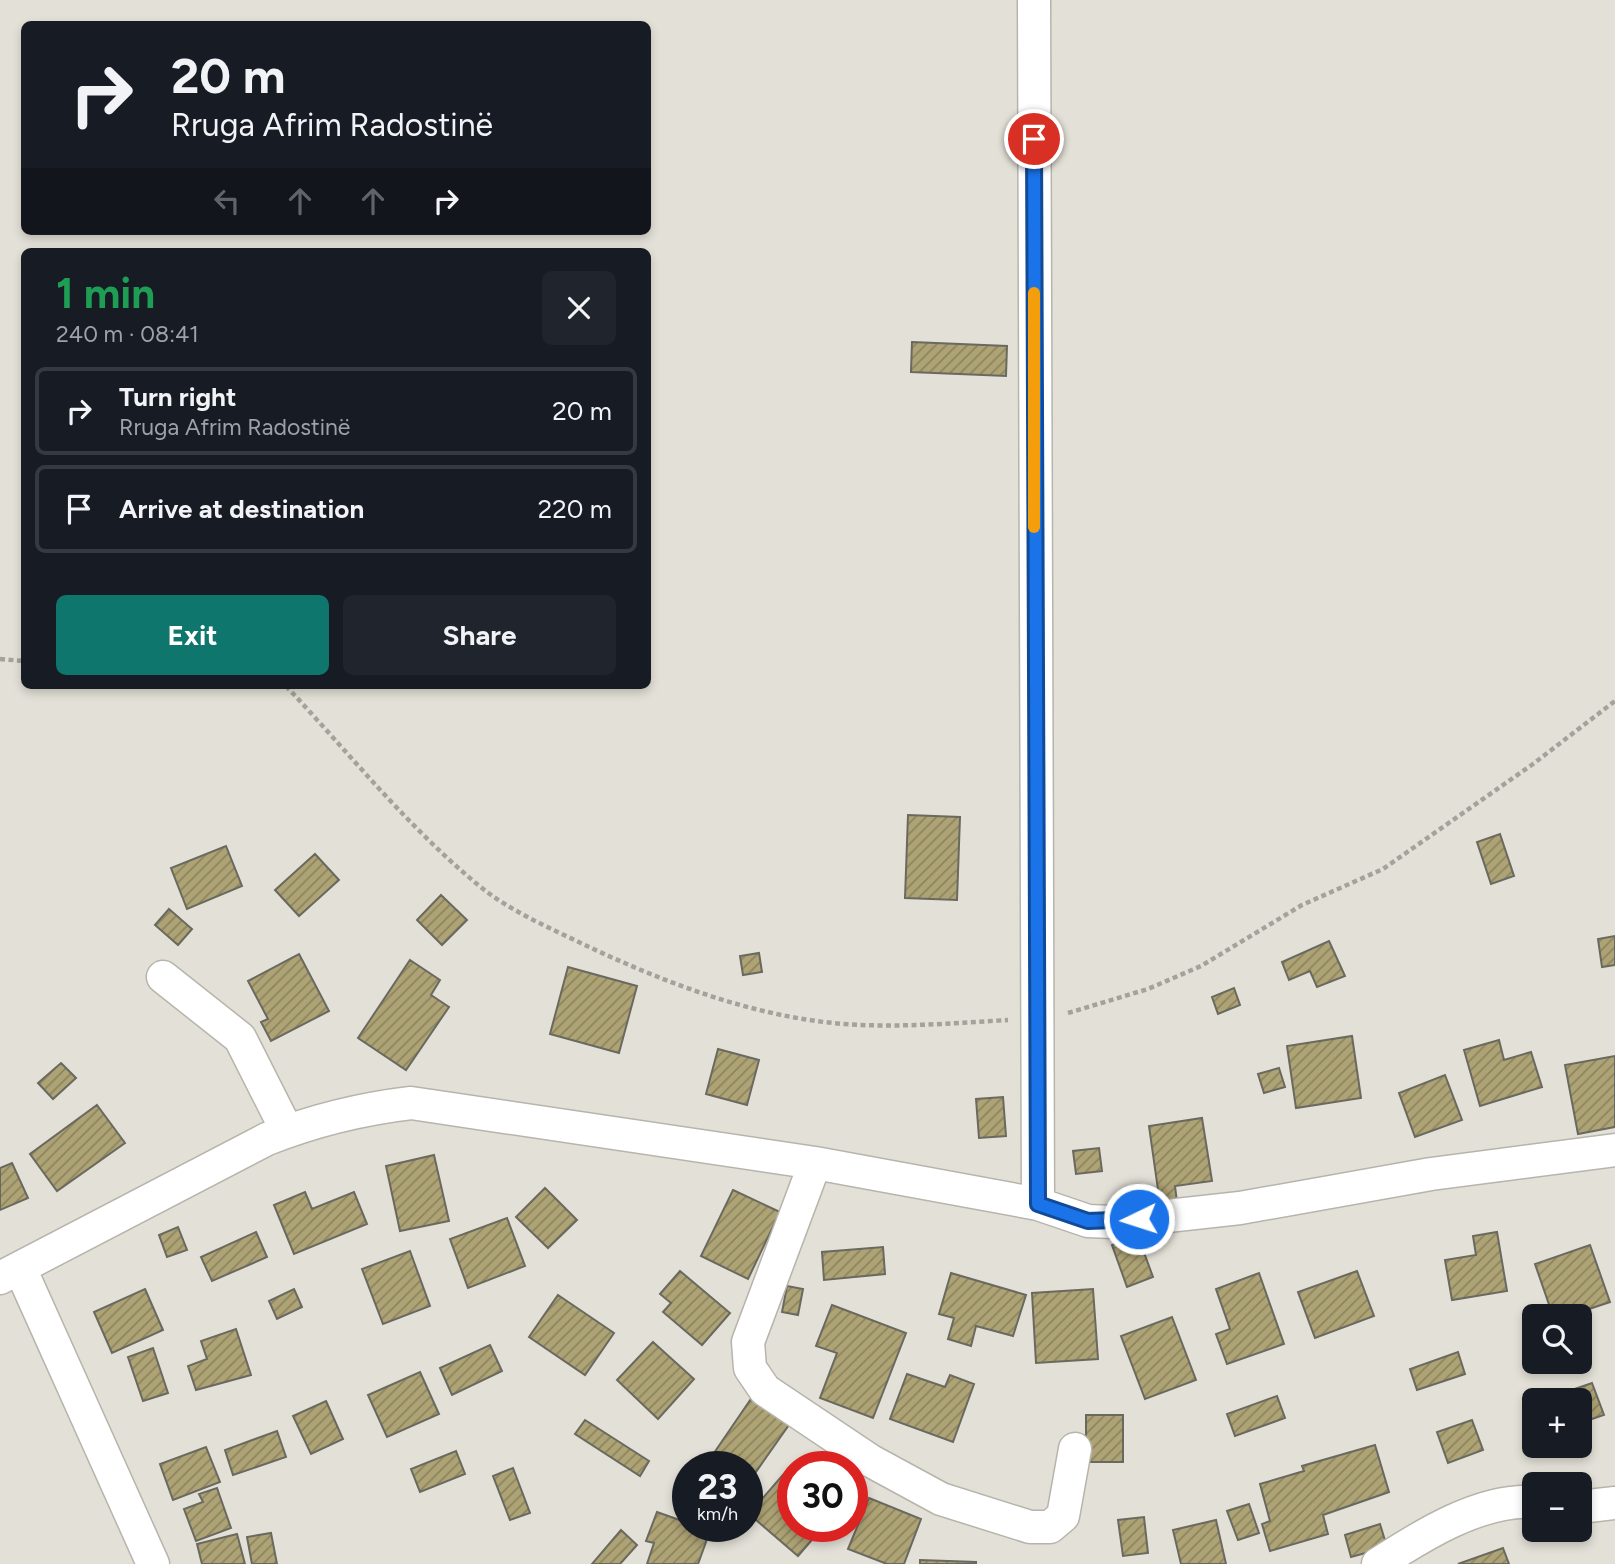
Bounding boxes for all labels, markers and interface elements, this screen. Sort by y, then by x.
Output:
text: 20 m [171,46,286,105]
icon: right [56,49,147,140]
text: Rruga Afrim Radostinë [171,106,493,144]
pin [1004,109,1064,169]
icon: arrive [1015,120,1053,158]
icon: left [208,182,246,220]
icon: ahead [281,182,319,220]
icon: ahead [354,182,392,220]
icon: right [427,182,465,220]
text: 1 min [56,268,155,319]
button: close [542,271,616,345]
text: 240 m · 08:41 [56,320,199,348]
text: Turn right [119,381,236,413]
icon: right [60,392,98,430]
text: 20 m [552,395,612,427]
text: Rruga Afrim Radostinë [119,413,350,441]
icon: arrive [60,490,98,528]
text: Arrive at destination [119,493,364,525]
text: 220 m [538,493,612,525]
button: Exit [56,595,329,675]
button: Share [343,595,616,675]
position arrow [1102,1182,1176,1256]
map controls [1522,1304,1592,1542]
button: search [1522,1304,1592,1374]
button: + [1522,1388,1592,1458]
speed limit sign: 30 [777,1451,868,1542]
text: 23 [698,1466,737,1508]
button: − [1522,1472,1592,1542]
text: km/h [697,1503,738,1525]

